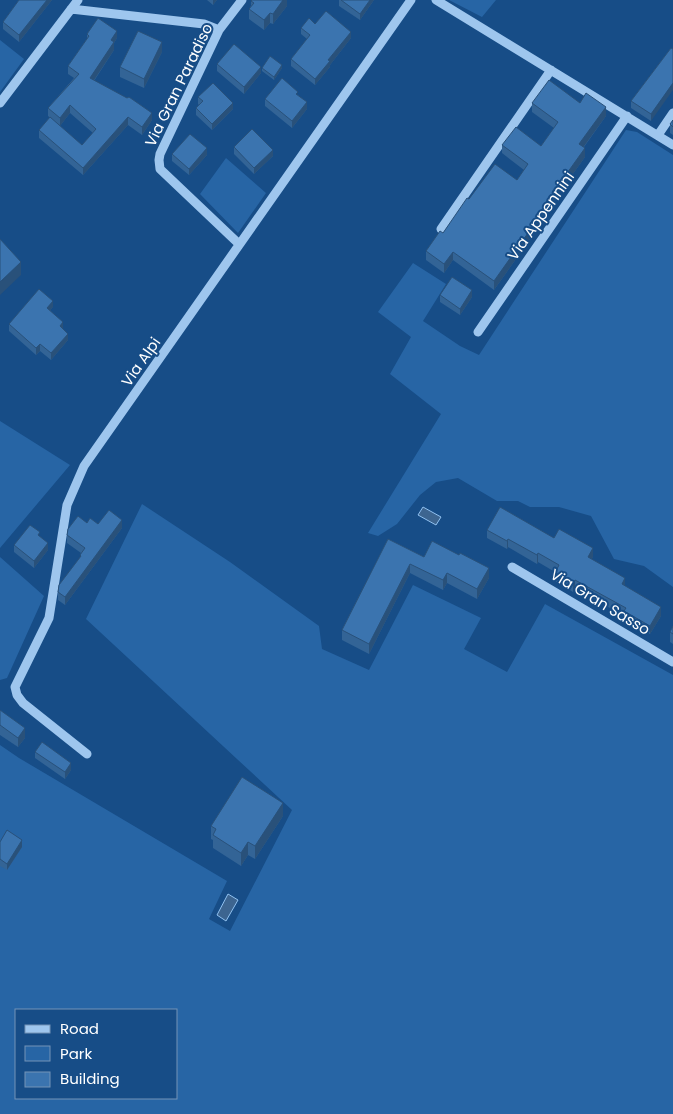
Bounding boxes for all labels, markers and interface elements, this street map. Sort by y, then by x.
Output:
street label: Via Gran Paradiso [140,20,218,150]
street label: Via Appennini [502,167,579,264]
street label: Via Alpi [116,333,165,391]
street label: Via Gran Sasso [546,563,654,640]
legend [15,1009,178,1099]
text: Road [60,1018,99,1039]
text: Park [60,1043,92,1064]
text: Building [60,1068,120,1089]

